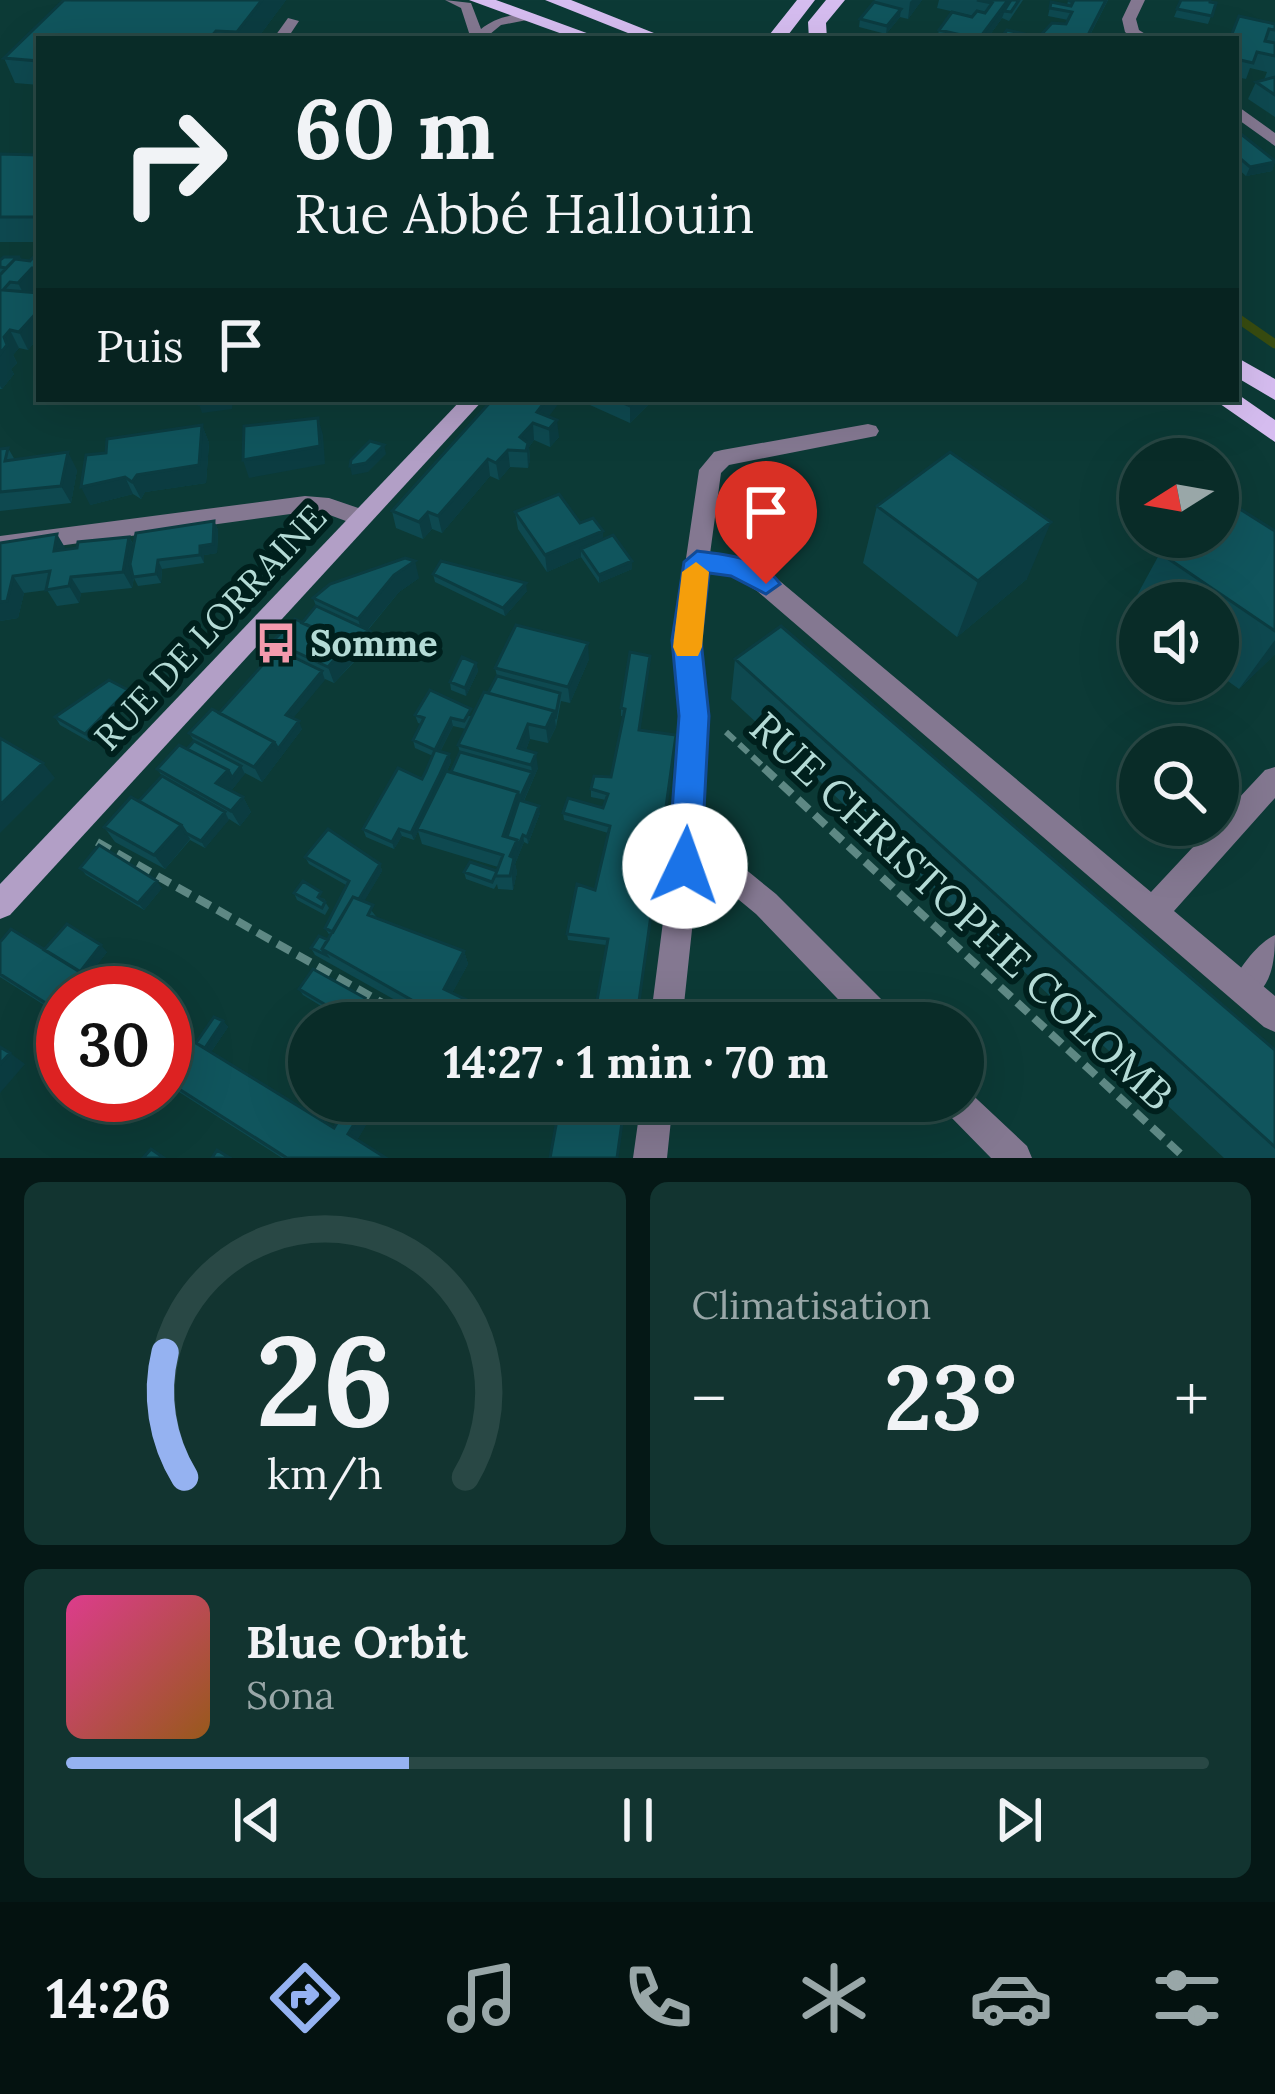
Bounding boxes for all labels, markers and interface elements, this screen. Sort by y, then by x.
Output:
text: 60 m [294,74,495,182]
icon: right [96,84,252,240]
text: Rue Abbé Hallouin [294,179,754,248]
icon: arrive [208,312,274,378]
text: Puis [96,317,184,374]
north arrow [1119,438,1239,558]
map controls [1119,438,1239,846]
pin [715,461,817,584]
icon: arrive [733,479,799,545]
street label: RUE DE LORRAINE [84,495,336,759]
button: sound [1119,582,1239,702]
bus stop icon: Somme [253,620,299,666]
place label: Somme [310,620,438,666]
street label: RUE CHRISTOPHE COLOMB [739,700,1185,1122]
button: search [1119,726,1239,846]
position arrow [622,803,748,929]
speed limit sign: 30 [36,966,192,1122]
text: 14:27 · 1 min · 70 m [444,1033,828,1090]
text: Climatisation [692,1280,932,1330]
text: 26 [256,1300,394,1460]
text: 23° [884,1339,1017,1455]
text: − [692,1356,726,1440]
text: + [1174,1356,1209,1440]
text: km/h [267,1445,383,1500]
text: Blue Orbit [246,1613,468,1670]
text: Sona [246,1670,335,1720]
icon: previous [224,1787,290,1853]
icon: pause [605,1787,671,1853]
icon: next [986,1787,1052,1853]
icon: directions [263,1956,347,2040]
icon: music [440,1956,524,2040]
icon: phone [616,1956,700,2040]
icon: climate [792,1956,876,2040]
icon: car [969,1956,1053,2040]
icon: filters [1145,1956,1229,2040]
text: 14:26 [46,1964,171,2033]

